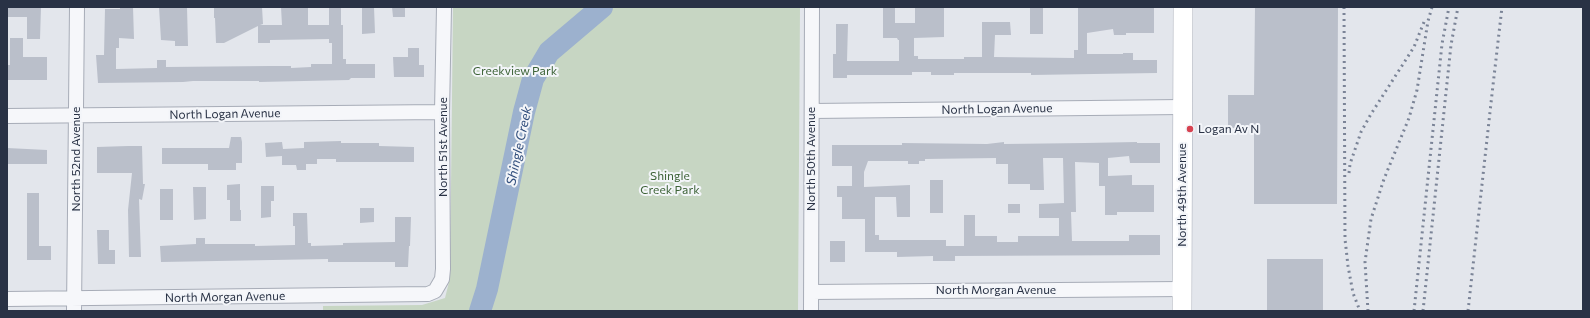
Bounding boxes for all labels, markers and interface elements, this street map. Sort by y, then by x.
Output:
park label: Creekview Park [473,64,557,78]
street label: North 51st Avenue [436,97,450,197]
street label: North Logan Avenue [941,101,1053,117]
water label: Shingle Creek [503,105,535,187]
street label: North Logan Avenue [169,106,281,122]
street label: North 52nd Avenue [69,107,83,211]
street label: North 50th Avenue [804,107,818,211]
place label: Logan Av N [1198,122,1259,136]
marker: Logan Av N [1185,124,1195,134]
street label: North 49th Avenue [1175,143,1189,247]
park label: Shingle Creek Park [640,169,700,197]
street label: North Morgan Avenue [936,283,1056,297]
street label: North Morgan Avenue [165,289,285,305]

